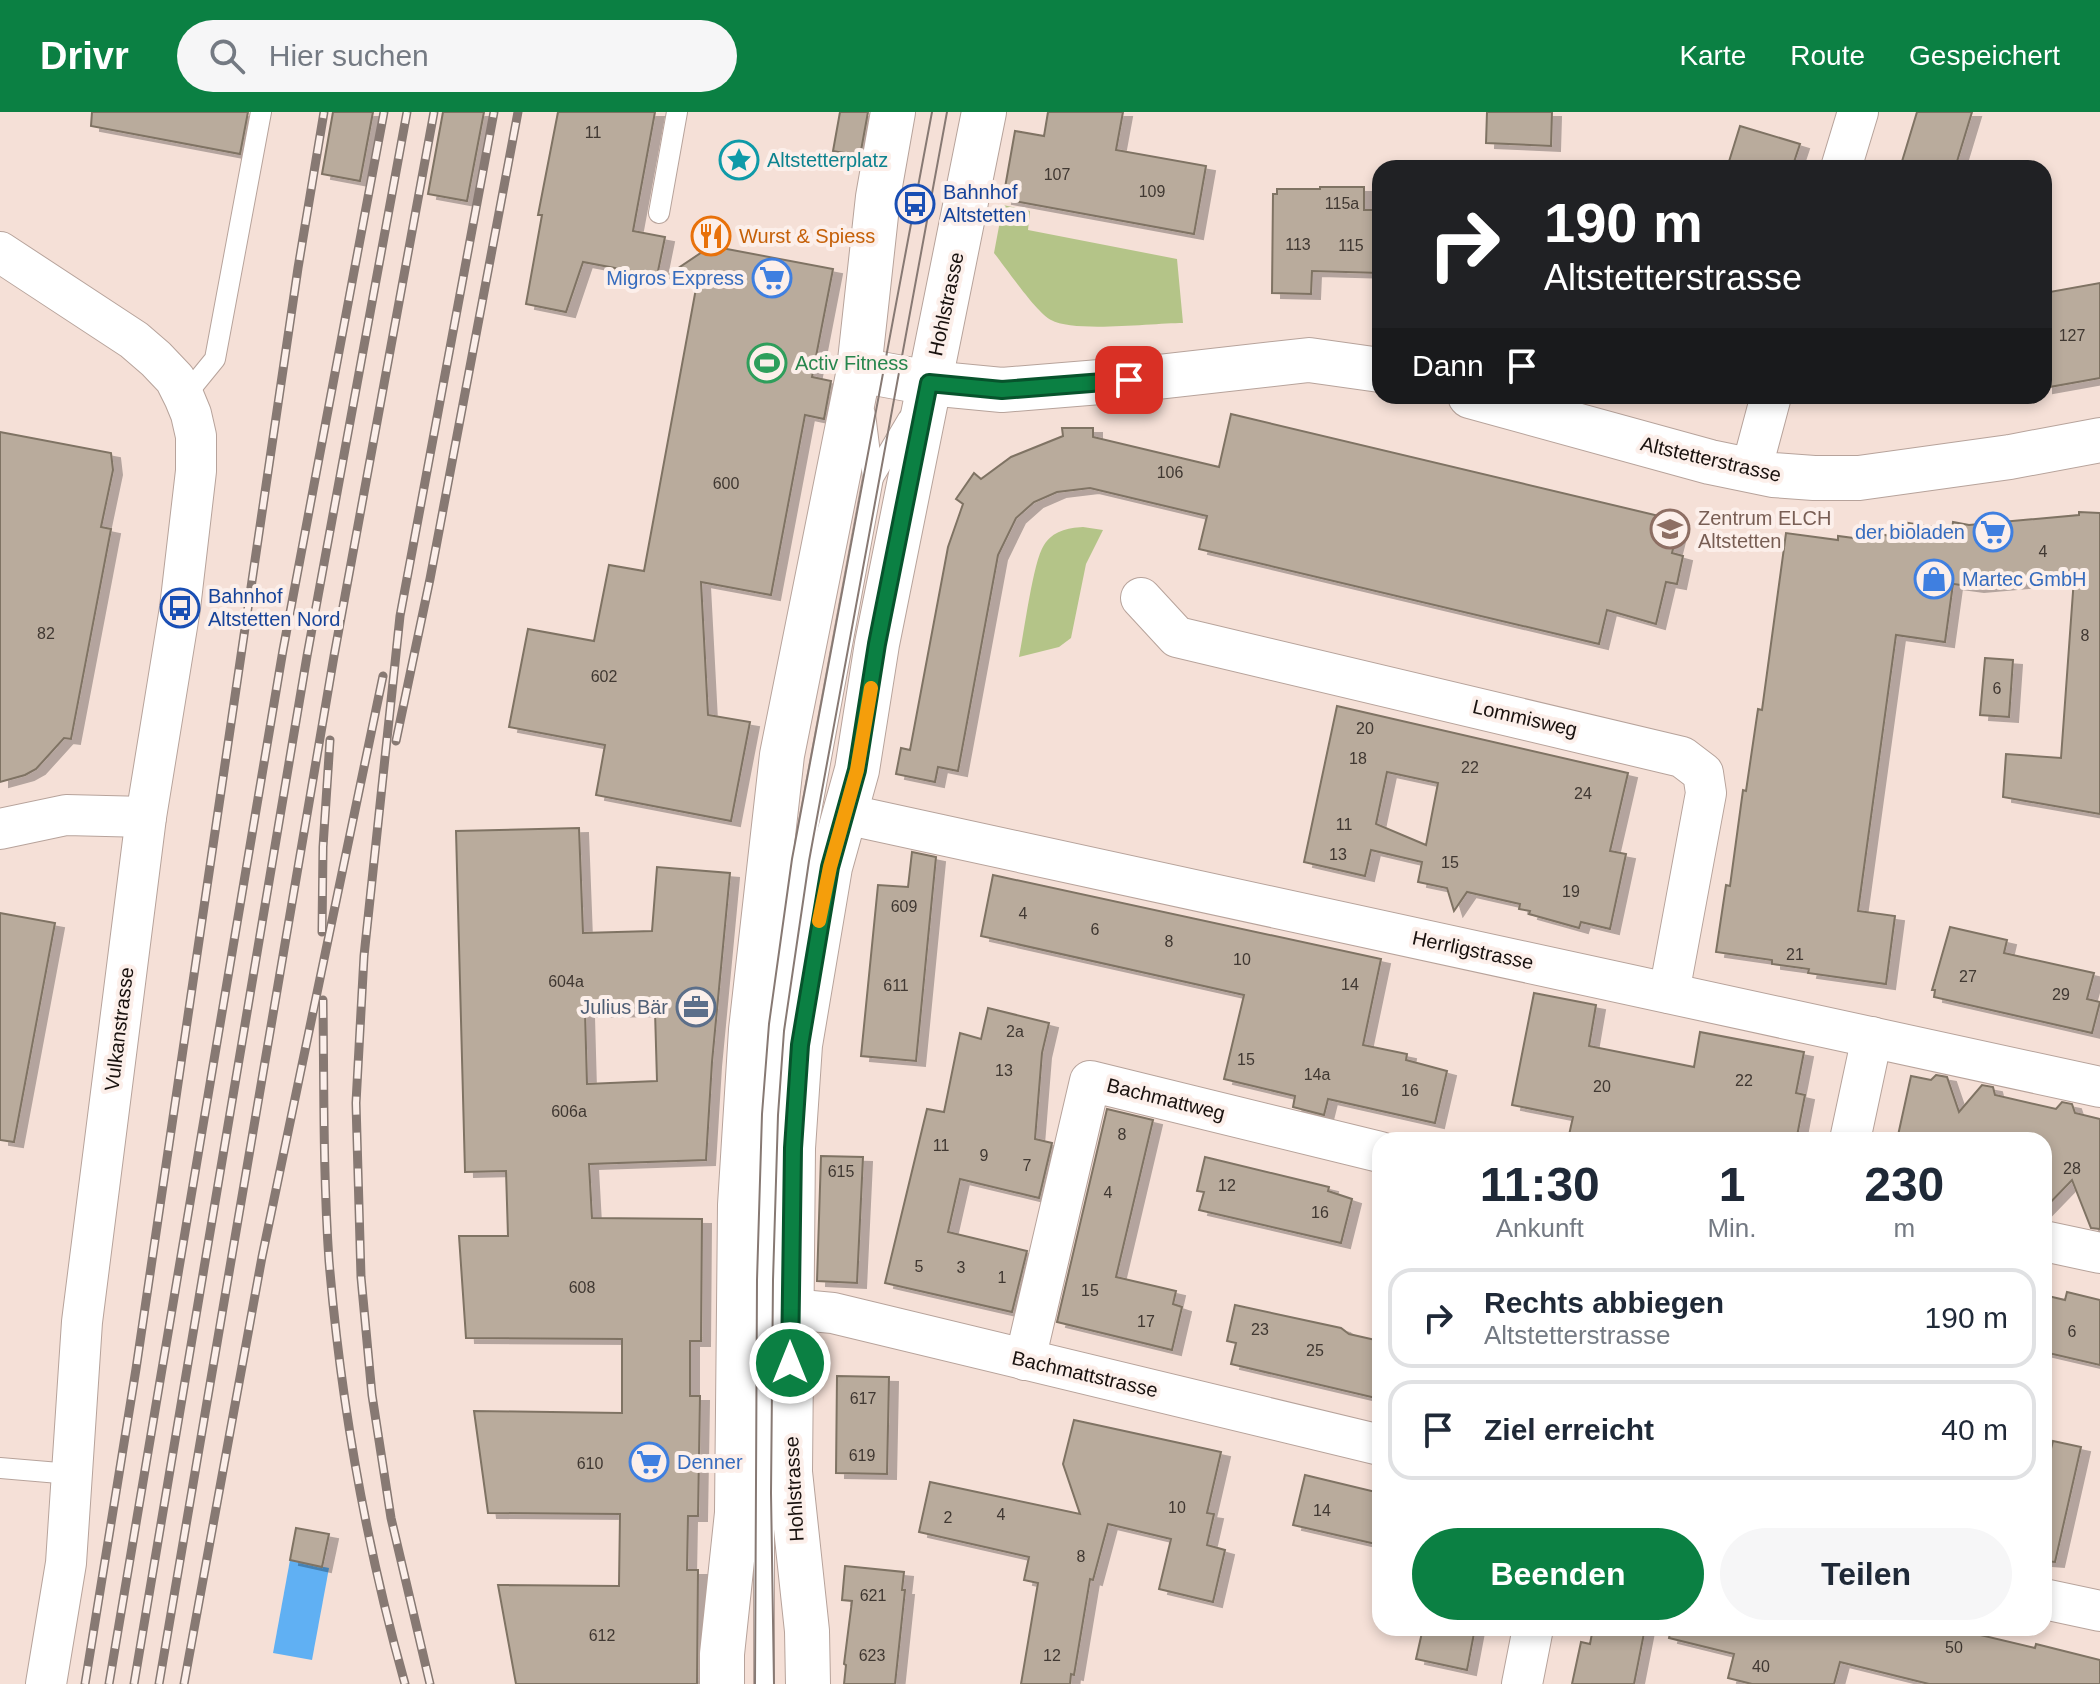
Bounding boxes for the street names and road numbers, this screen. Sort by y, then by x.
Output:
street label: Hohlstrasse [924,250,968,358]
street label: Altstetterstrasse [1639,432,1783,486]
street label: Lommisweg [1471,695,1579,741]
street label: Herrligstrasse [1410,926,1536,974]
street label: Vulkanstrasse [100,966,138,1092]
street label: Bachmattweg [1105,1074,1227,1124]
street label: Bachmattstrasse [1010,1347,1160,1401]
street label: Hohlstrasse [780,1436,808,1542]

